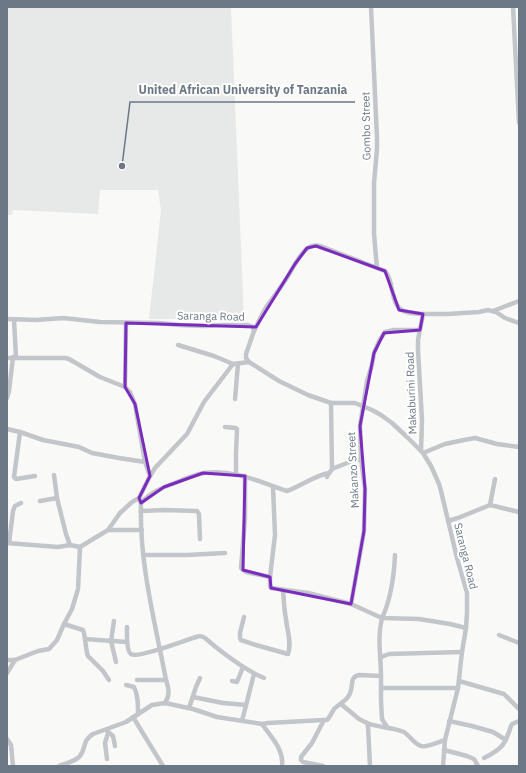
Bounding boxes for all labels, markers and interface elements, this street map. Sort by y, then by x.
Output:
callout: United African University of Tanzania [130,78,355,102]
text: United African University of Tanzania [139,82,348,97]
street label: Gombo Street [358,91,374,160]
street label: Saranga Road [177,308,245,324]
street label: Makaburini Road [403,351,419,435]
street label: Makanzo Street [344,431,362,509]
street label: Saranga Road [451,521,481,591]

